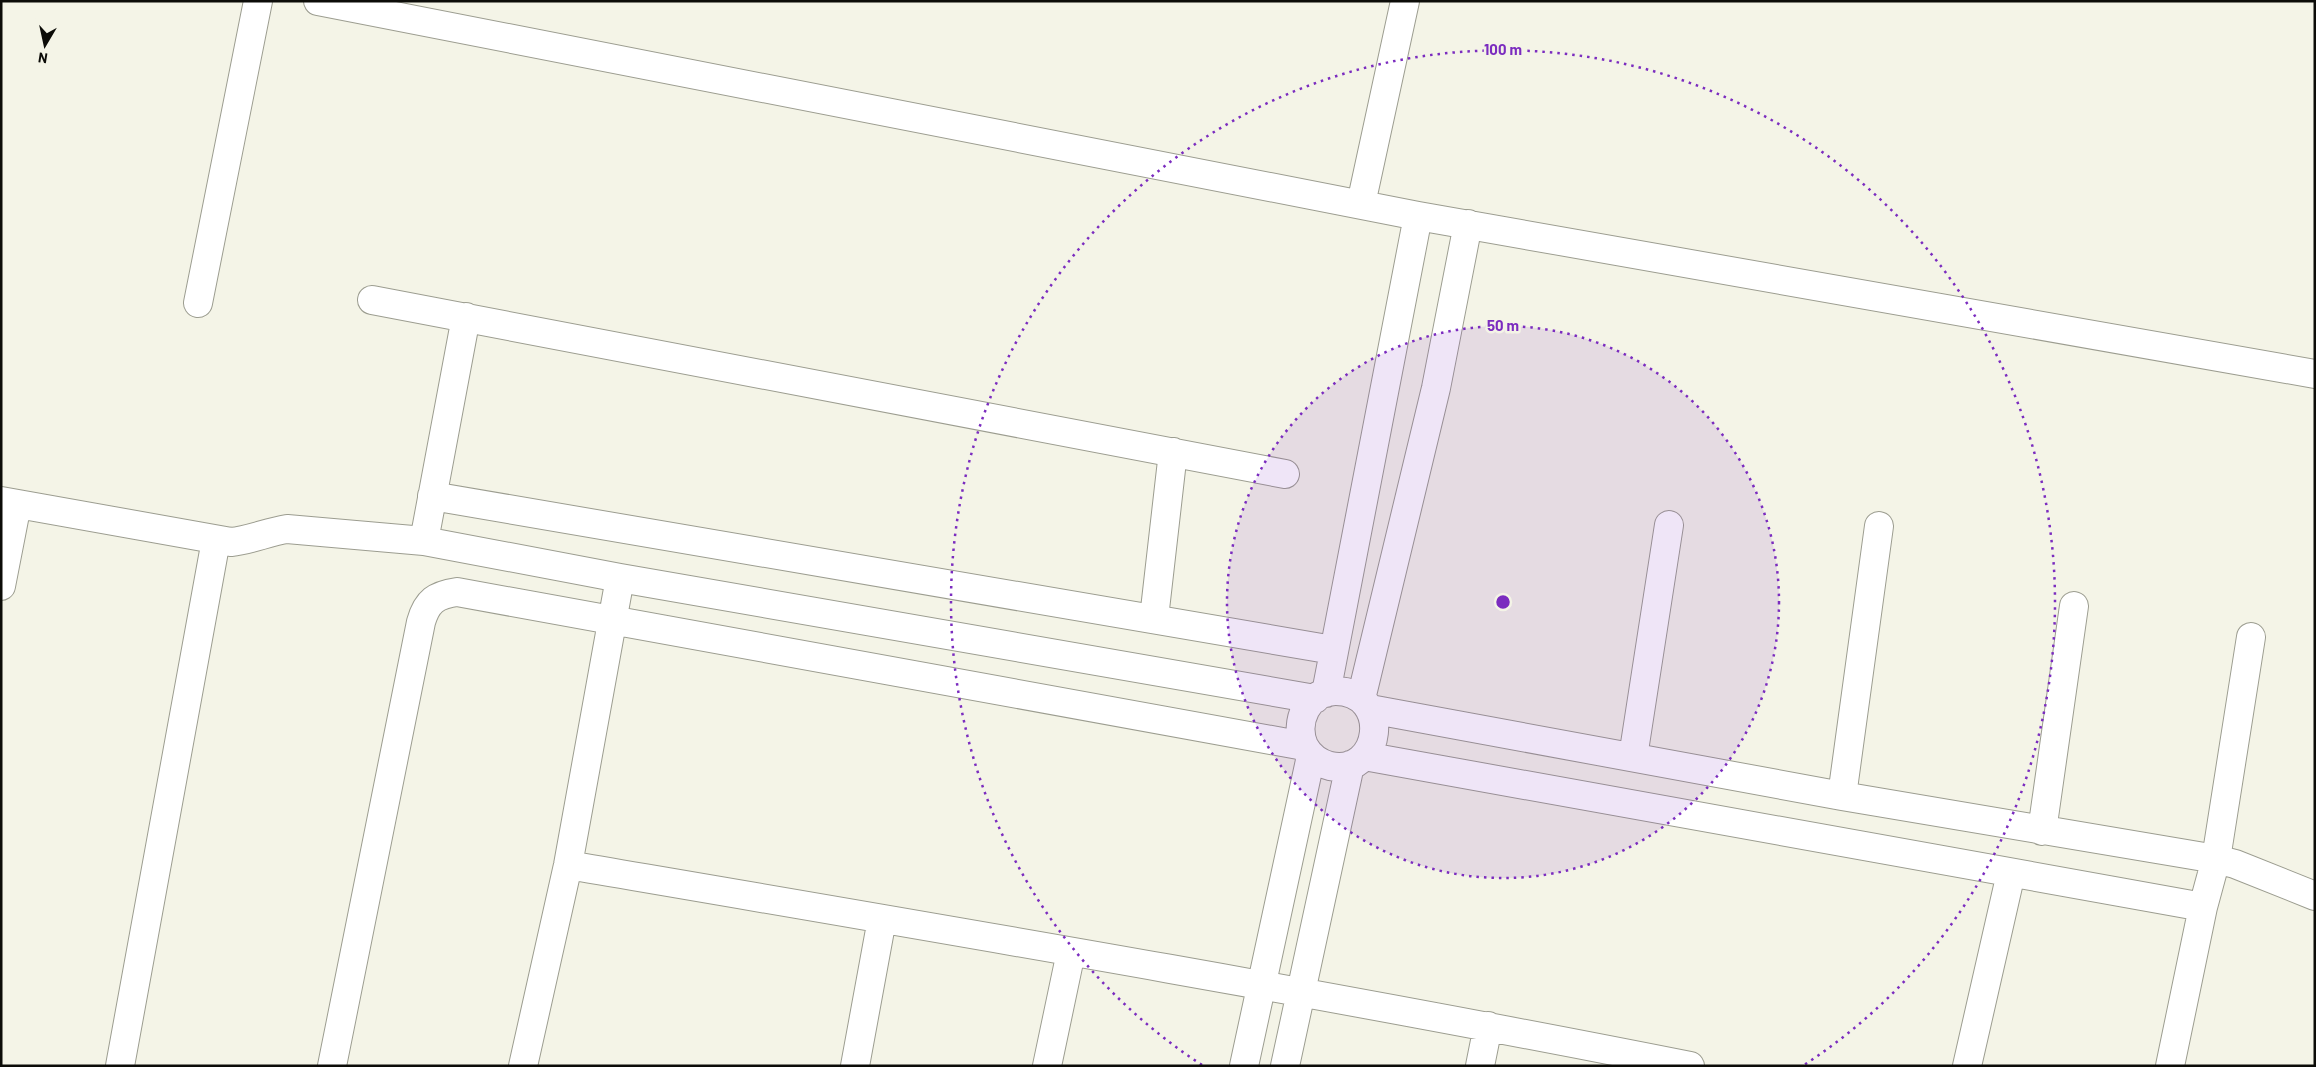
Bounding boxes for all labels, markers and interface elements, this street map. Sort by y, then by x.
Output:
north arrow [20,20,70,70]
text: 100 m [1484,40,1522,58]
text: N [37,49,49,67]
text: 50 m [1487,316,1519,334]
centre of rings [1494,593,1512,611]

